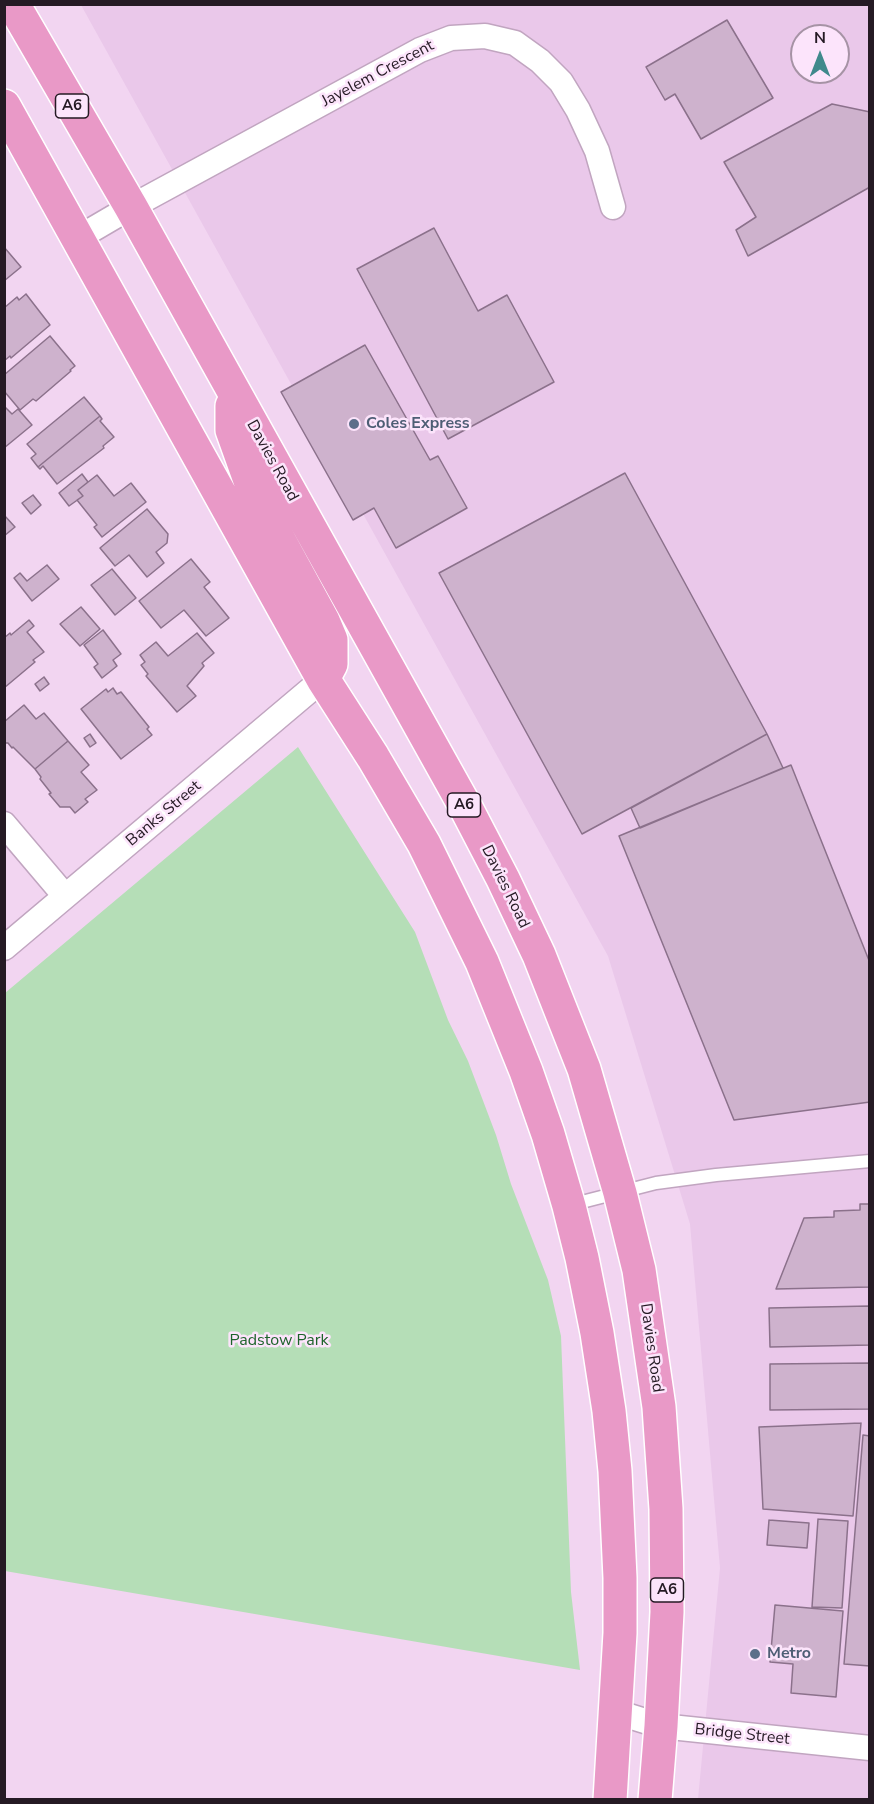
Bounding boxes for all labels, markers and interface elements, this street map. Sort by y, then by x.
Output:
north arrow [790,24,850,84]
text: N [814,27,826,49]
street label: Jayelem Crescent [319,36,437,112]
road number: A6 [56,94,88,118]
place label: Coles Express [366,414,470,434]
street label: Davies Road [242,417,302,505]
marker: Coles Express [347,417,361,431]
street label: Banks Street [123,777,205,851]
road number: A6 [448,793,480,817]
street label: Davies Road [477,842,533,932]
street label: Davies Road [635,1302,667,1394]
park label: Padstow Park [230,1331,328,1351]
road number: A6 [650,1578,684,1602]
place label: Metro [767,1644,811,1664]
marker: Metro [748,1647,762,1661]
street label: Bridge Street [694,1720,790,1750]

